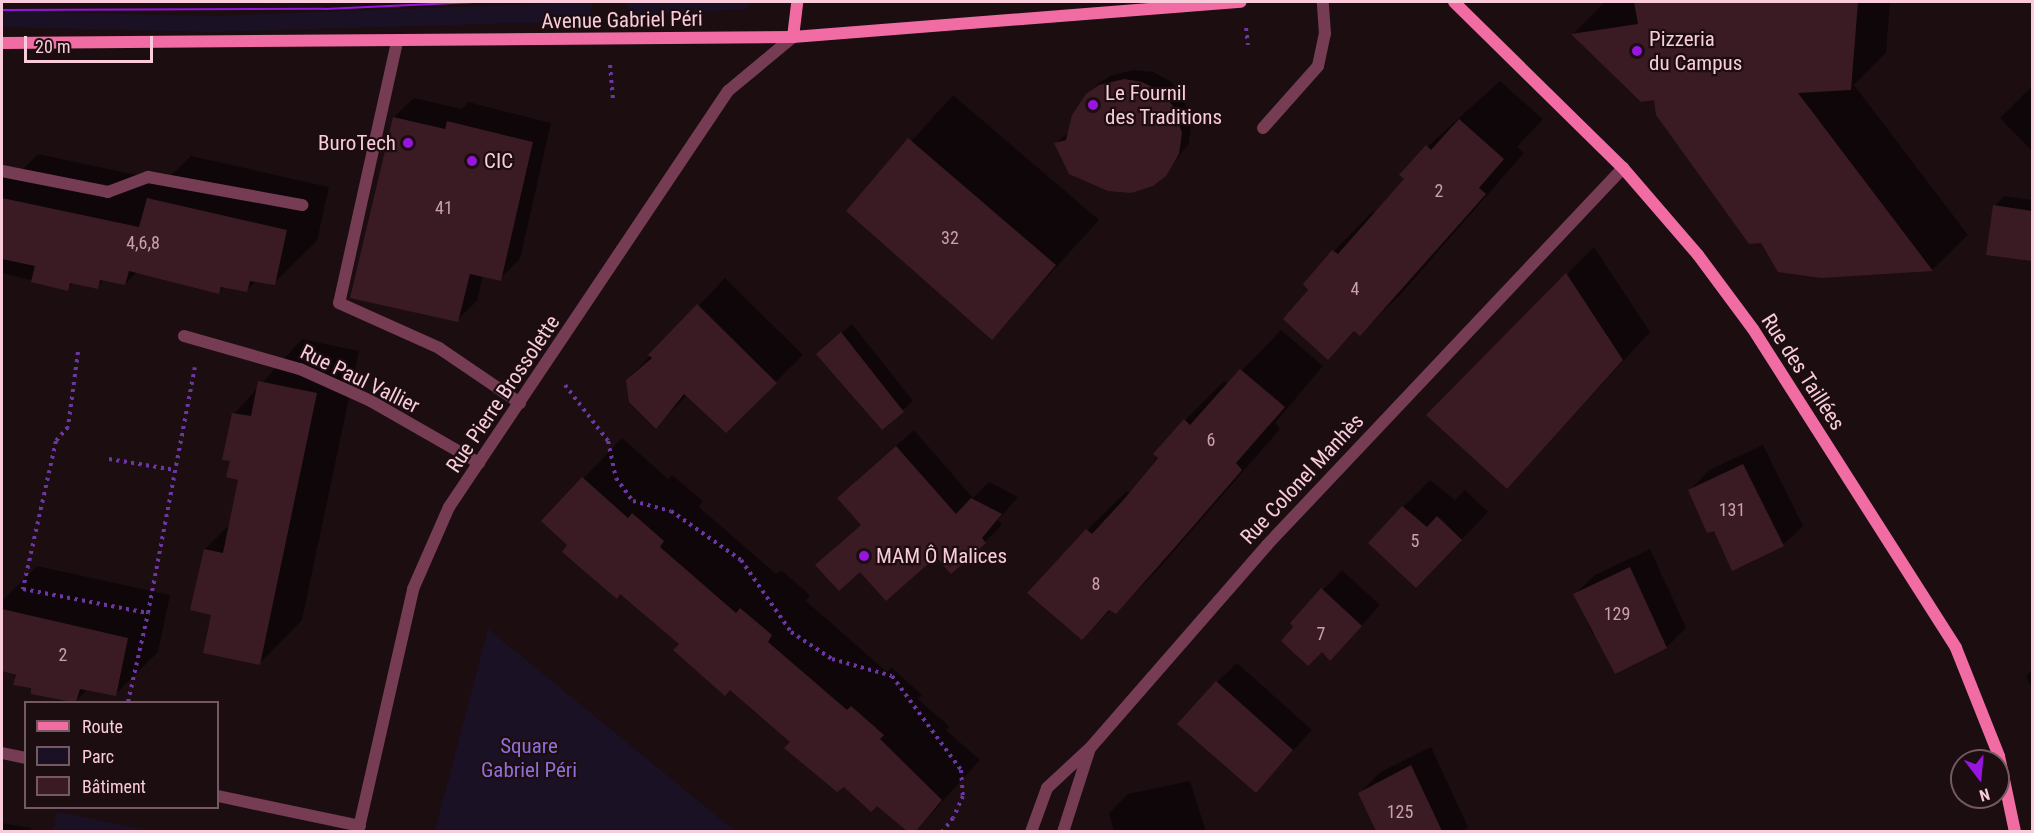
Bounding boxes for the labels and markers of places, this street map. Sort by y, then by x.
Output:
place label: Pizzeria du Campus [1649,26,1742,76]
marker: Pizzeria du Campus [1630,44,1644,58]
place label: Le Fournil des Traditions [1105,80,1222,130]
marker: Le Fournil des Traditions [1086,98,1100,112]
place label: BuroTech [318,130,396,156]
marker: BuroTech [401,136,415,150]
place label: CIC [484,148,513,174]
marker: CIC [465,154,479,168]
place label: MAM Ô Malices [876,543,1007,569]
marker: MAM Ô Malices [857,549,871,563]

